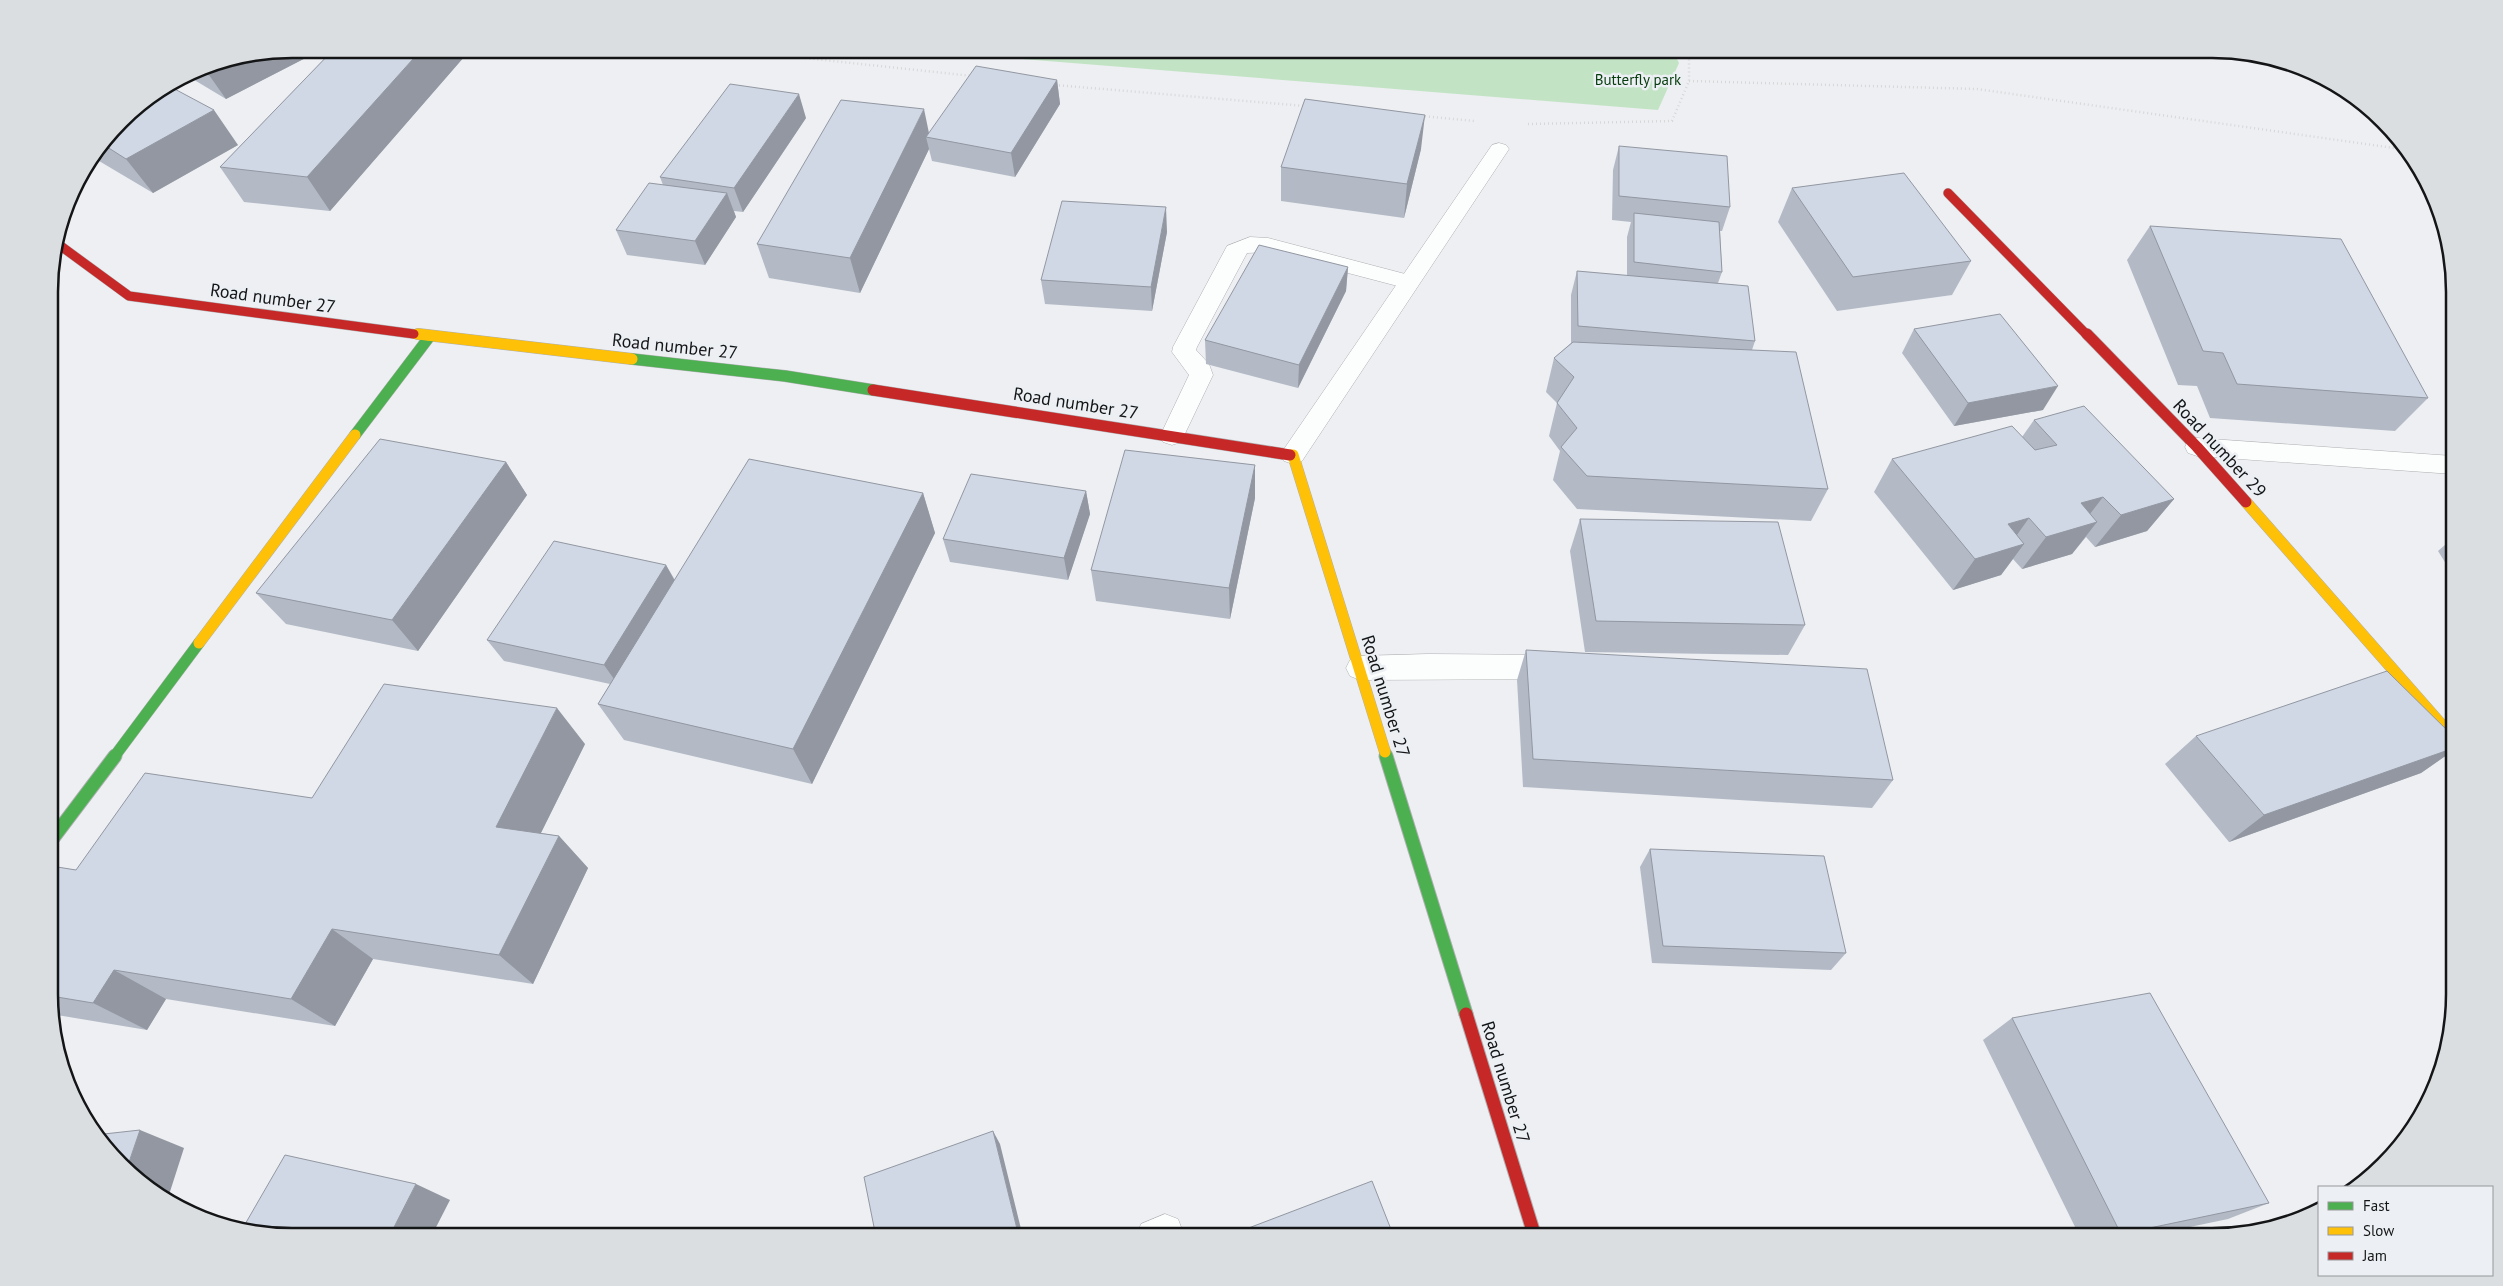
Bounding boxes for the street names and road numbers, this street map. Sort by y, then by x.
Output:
street label: Road number 27 [209,278,337,318]
street label: Road number 27 [611,328,739,364]
street label: Road number 27 [1012,382,1140,424]
street label: Road number 29 [2168,394,2272,502]
street label: Road number 27 [1357,632,1415,760]
street label: Road number 27 [1477,1018,1535,1146]

